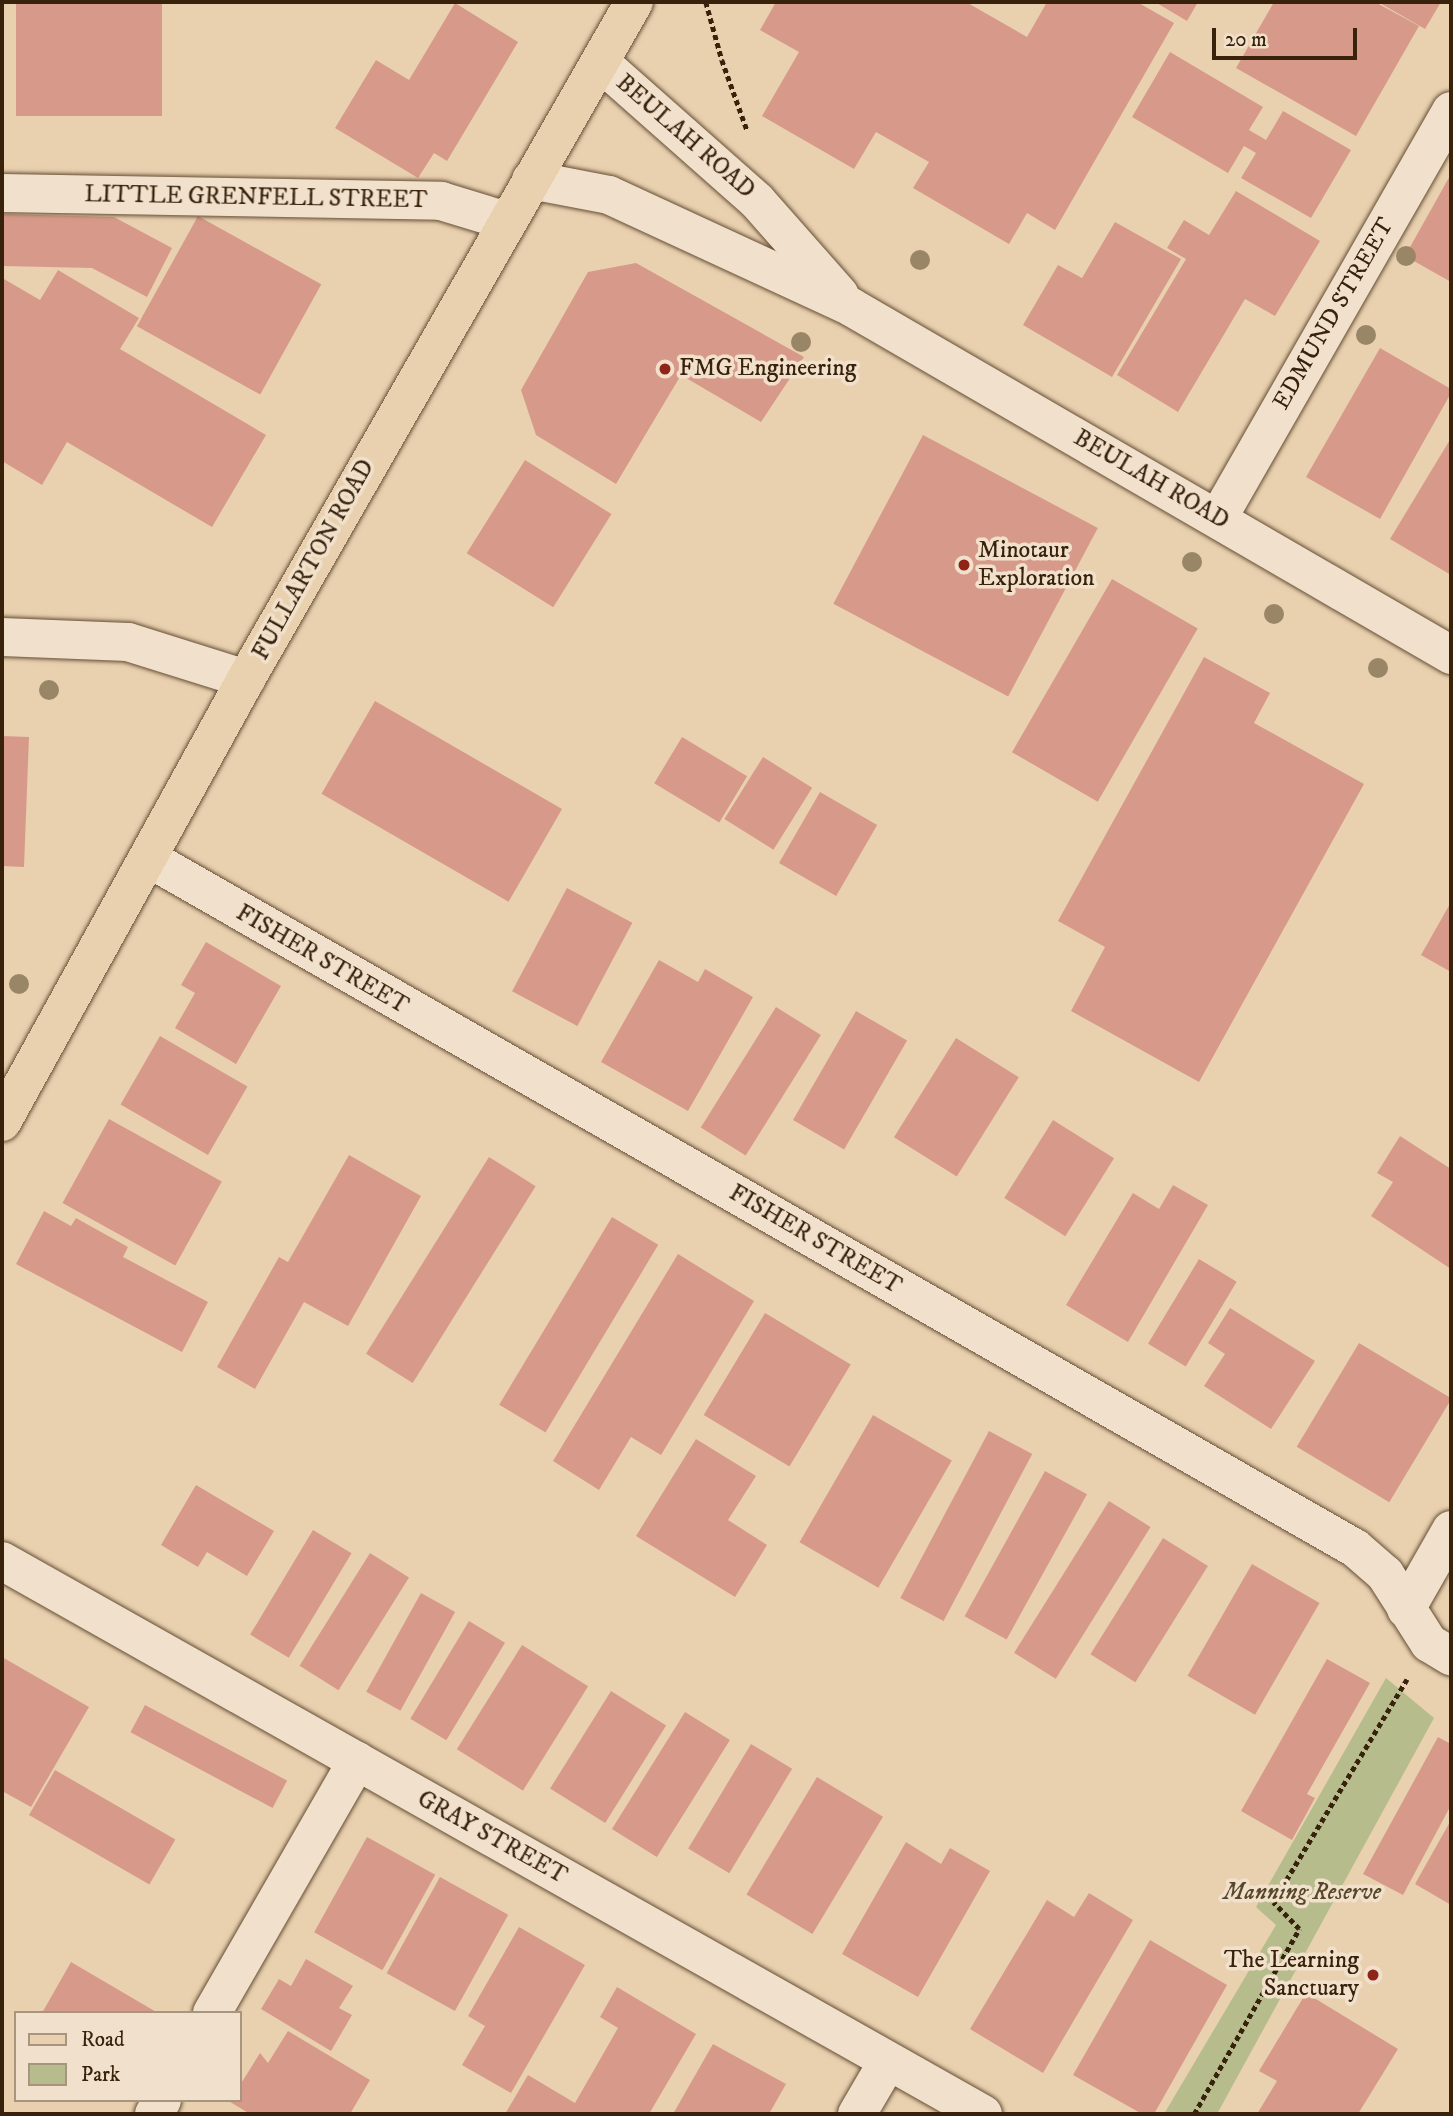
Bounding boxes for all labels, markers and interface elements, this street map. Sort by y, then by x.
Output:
scale bar [1215,14,1360,58]
text: 20 m [1225,27,1267,53]
street label: BEULAH ROAD [610,69,760,205]
street label: LITTLE GRENFELL STREET [84,181,428,215]
street label: EDMUND STREET [1267,213,1401,415]
place label: FMG Engineering [679,355,856,383]
marker: FMG Engineering [657,361,673,377]
street label: BEULAH ROAD [1068,424,1234,536]
street label: FULLARTON ROAD [247,455,381,665]
place label: Minotaur Exploration [978,537,1095,593]
marker: Minotaur Exploration [956,557,972,573]
street label: FISHER STREET [231,899,413,1021]
street label: FISHER STREET [724,1179,906,1301]
street label: GRAY STREET [412,1785,572,1891]
park label: Manning Reserve [1223,1879,1381,1907]
place label: The Learning Sanctuary [1224,1947,1359,2003]
marker: The Learning Sanctuary [1365,1967,1381,1983]
legend [14,2011,242,2102]
text: Road [81,2027,125,2053]
text: Park [81,2062,120,2088]

